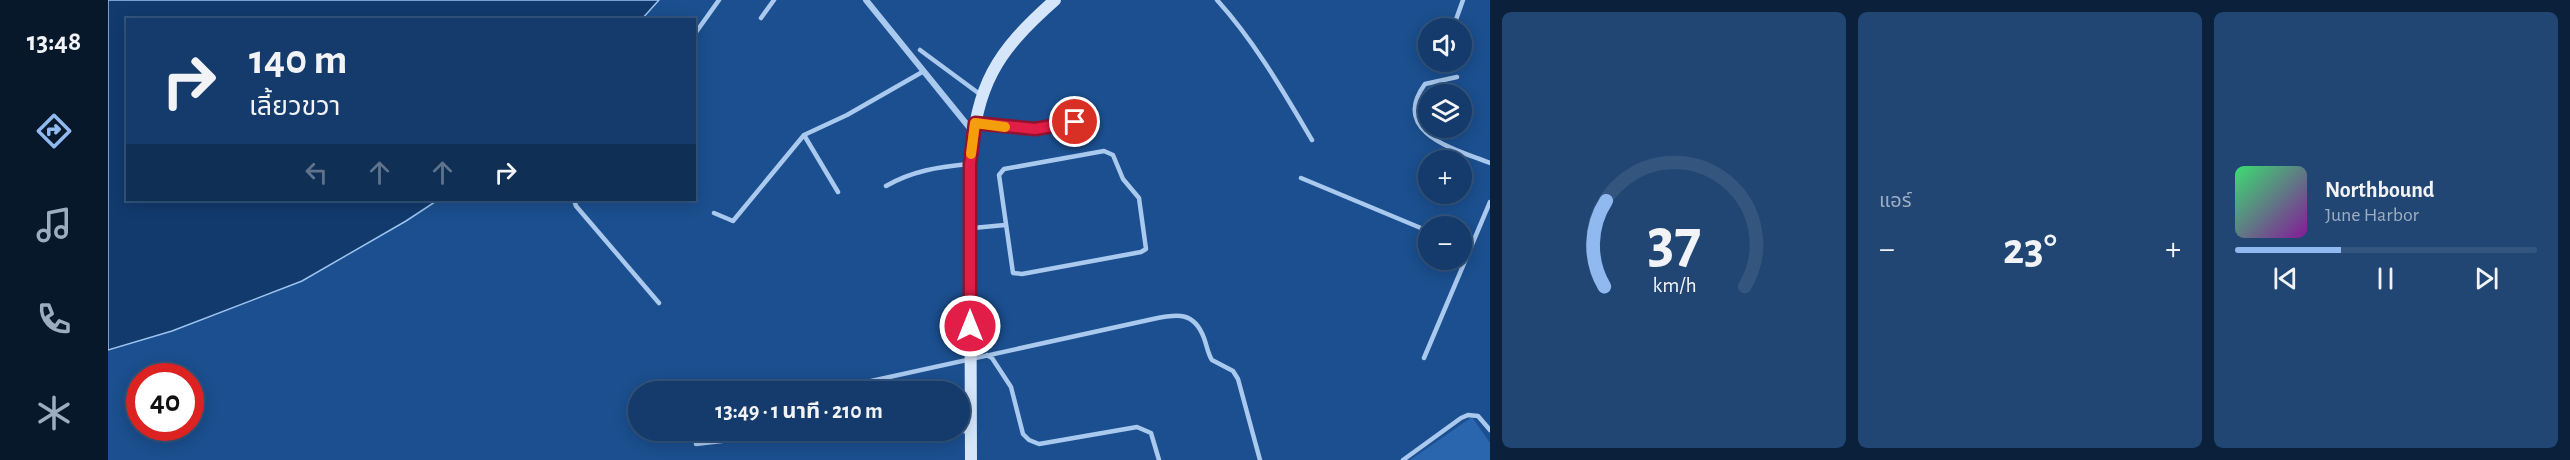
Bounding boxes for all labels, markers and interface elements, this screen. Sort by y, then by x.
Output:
map controls [1418,18,1472,270]
button: sound [1418,18,1472,72]
text: 13:48 [27,28,81,55]
text: 140 m [249,39,347,81]
icon: right [150,42,228,120]
button: layers [1418,84,1472,138]
text: เลี้ยวขวา [249,93,340,120]
pin [1049,96,1100,147]
icon: arrive [1058,105,1091,138]
icon: directions [33,110,75,152]
button: + [1418,150,1472,204]
icon: left [300,156,333,189]
icon: ahead [363,156,396,189]
icon: ahead [426,156,459,189]
icon: right [489,156,522,189]
text: Northbound [2325,179,2434,201]
text: แอร์ [1879,191,1911,211]
icon: music [33,204,75,246]
text: June Harbor [2325,205,2419,225]
text: 37 [1647,211,1701,273]
button: − [1418,216,1472,270]
text: 23° [2003,227,2057,272]
text: − [1879,233,1895,266]
text: + [2165,233,2181,266]
icon: previous [2269,262,2302,295]
icon: pause [2369,262,2402,295]
icon: next [2470,262,2503,295]
text: km/h [1652,275,1696,296]
position arrow [938,294,1002,358]
icon: phone [33,298,75,340]
speed limit sign: 40 [126,363,204,441]
icon: climate [33,392,75,434]
text: 13:49 · 1 นาที · 210 m [715,400,883,422]

